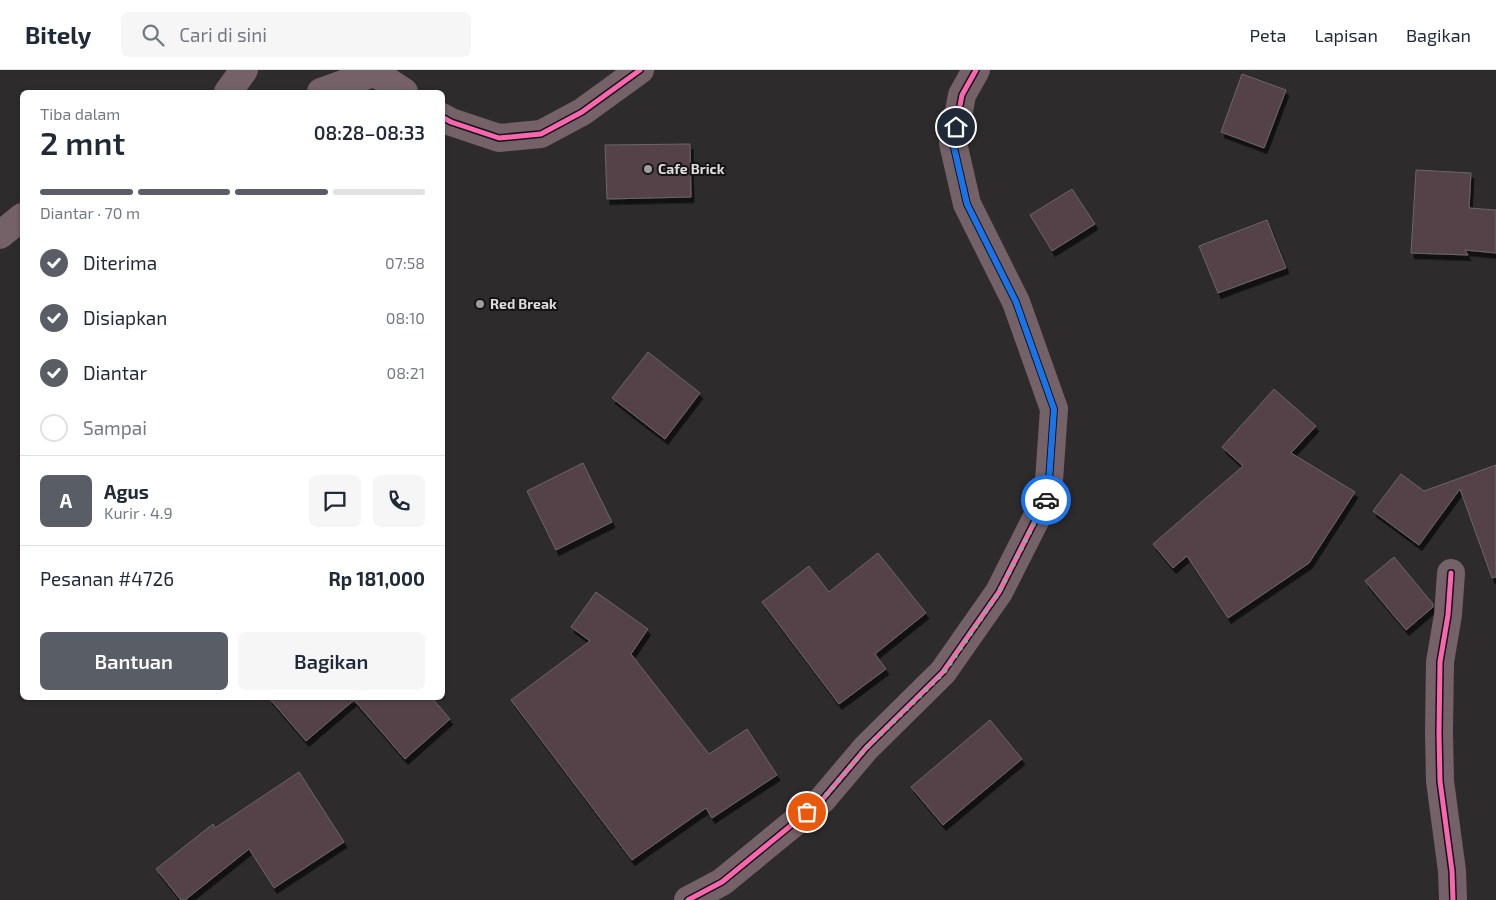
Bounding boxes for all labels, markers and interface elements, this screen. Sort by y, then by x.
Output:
search box [121,12,471,57]
text: Bitely [25,20,91,49]
icon: search [139,21,167,49]
text: Cari di sini [179,23,267,46]
text: Peta [1249,24,1286,46]
text: Lapisan [1314,24,1378,46]
text: Bagikan [1406,24,1471,46]
text: Tiba dalam [40,104,120,123]
pin [935,106,977,148]
icon: home [942,113,970,141]
text: 08:28–08:33 [314,121,425,144]
text: 2 mnt [40,123,125,161]
place label: Cafe Brick [658,160,725,177]
marker: Cafe Brick [642,163,654,175]
text: Diantar · 70 m [40,203,140,222]
icon: check [40,249,68,277]
text: Diterima [83,251,157,274]
text: 07:58 [385,253,425,272]
place label: Red Break [490,295,557,312]
marker: Red Break [474,298,486,310]
icon: check [40,304,68,332]
text: Disiapkan [83,306,167,329]
text: 08:10 [386,308,425,327]
icon: check [40,359,68,387]
text: Diantar [83,361,147,384]
text: 08:21 [387,363,425,382]
text: Sampai [83,416,147,439]
button: chat [309,475,361,527]
button: phone [373,475,425,527]
courier [1021,475,1071,525]
text: Agus [104,480,149,503]
icon: car [1032,486,1060,514]
text: A [60,489,72,512]
text: Kurir · 4.9 [104,503,173,522]
text: Pesanan #4726 [40,567,174,590]
text: Rp 181,000 [328,567,425,590]
button: Bantuan [40,632,228,690]
button: Bagikan [238,632,425,690]
pin [786,791,828,833]
icon: bag [793,798,821,826]

